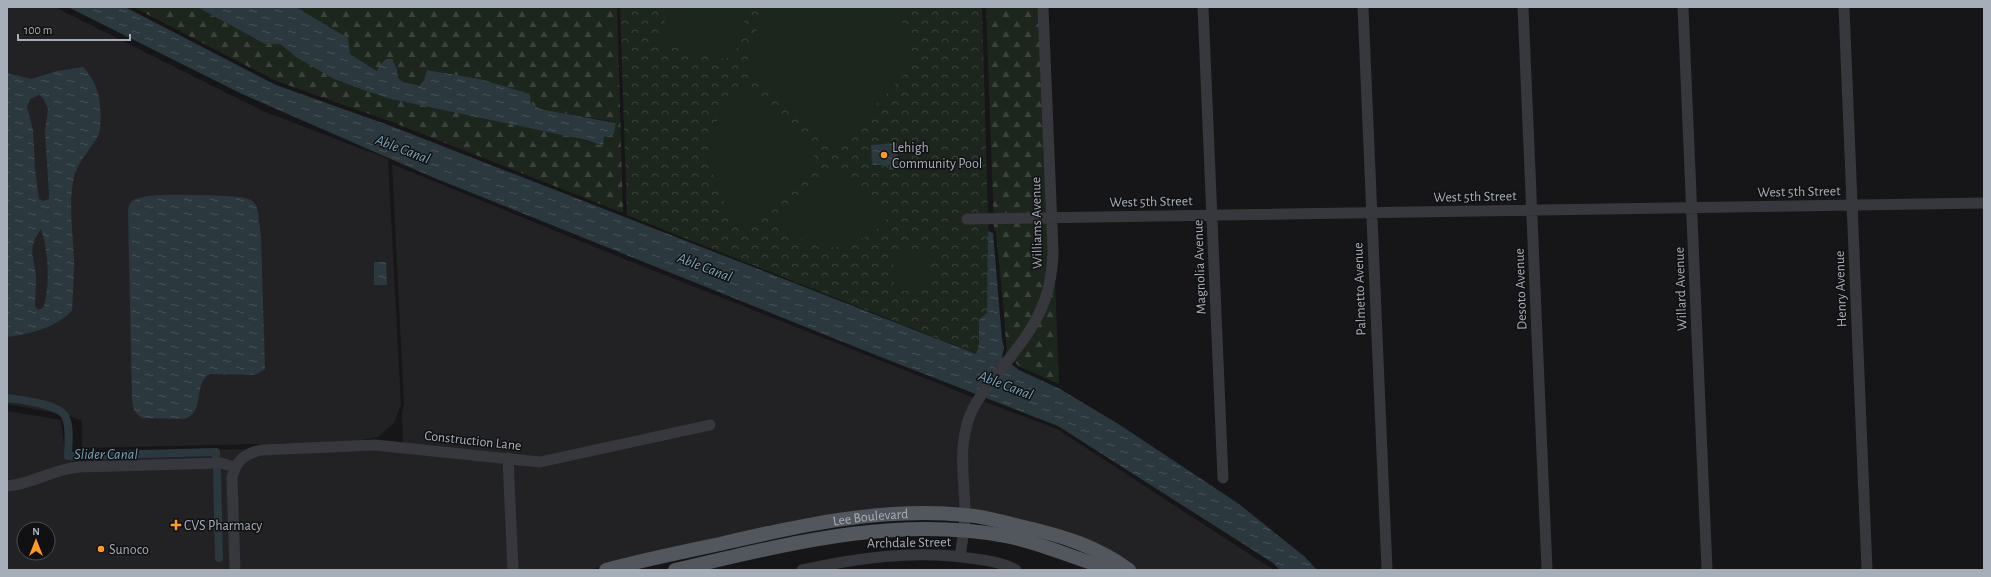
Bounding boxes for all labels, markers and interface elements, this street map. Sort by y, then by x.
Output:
scale bar [18,16,130,42]
text: 100 m [24,24,52,36]
water label: Able Canal [372,132,433,167]
place label: Lehigh Community Pool [892,141,982,171]
marker: Lehigh Community Pool [879,150,889,160]
street label: Williams Avenue [1029,177,1045,269]
street label: West 5th Street [1757,184,1841,200]
street label: West 5th Street [1433,189,1517,205]
street label: West 5th Street [1109,194,1193,210]
street label: Magnolia Avenue [1191,219,1209,315]
street label: Palmetto Avenue [1351,242,1369,336]
street label: Willard Avenue [1673,247,1689,331]
street label: Desoto Avenue [1513,248,1529,330]
water label: Able Canal [674,250,735,285]
street label: Henry Avenue [1833,250,1849,327]
water label: Able Canal [975,368,1036,403]
street label: Construction Lane [424,429,522,453]
water label: Slider Canal [74,447,138,462]
street label: Lee Boulevard [832,507,909,529]
place label: CVS Pharmacy [184,519,262,533]
marker: CVS Pharmacy [171,520,181,530]
north arrow [16,521,56,561]
text: N [32,526,40,537]
street label: Archdale Street [867,535,952,551]
place label: Sunoco [109,543,149,557]
marker: Sunoco [96,544,106,554]

